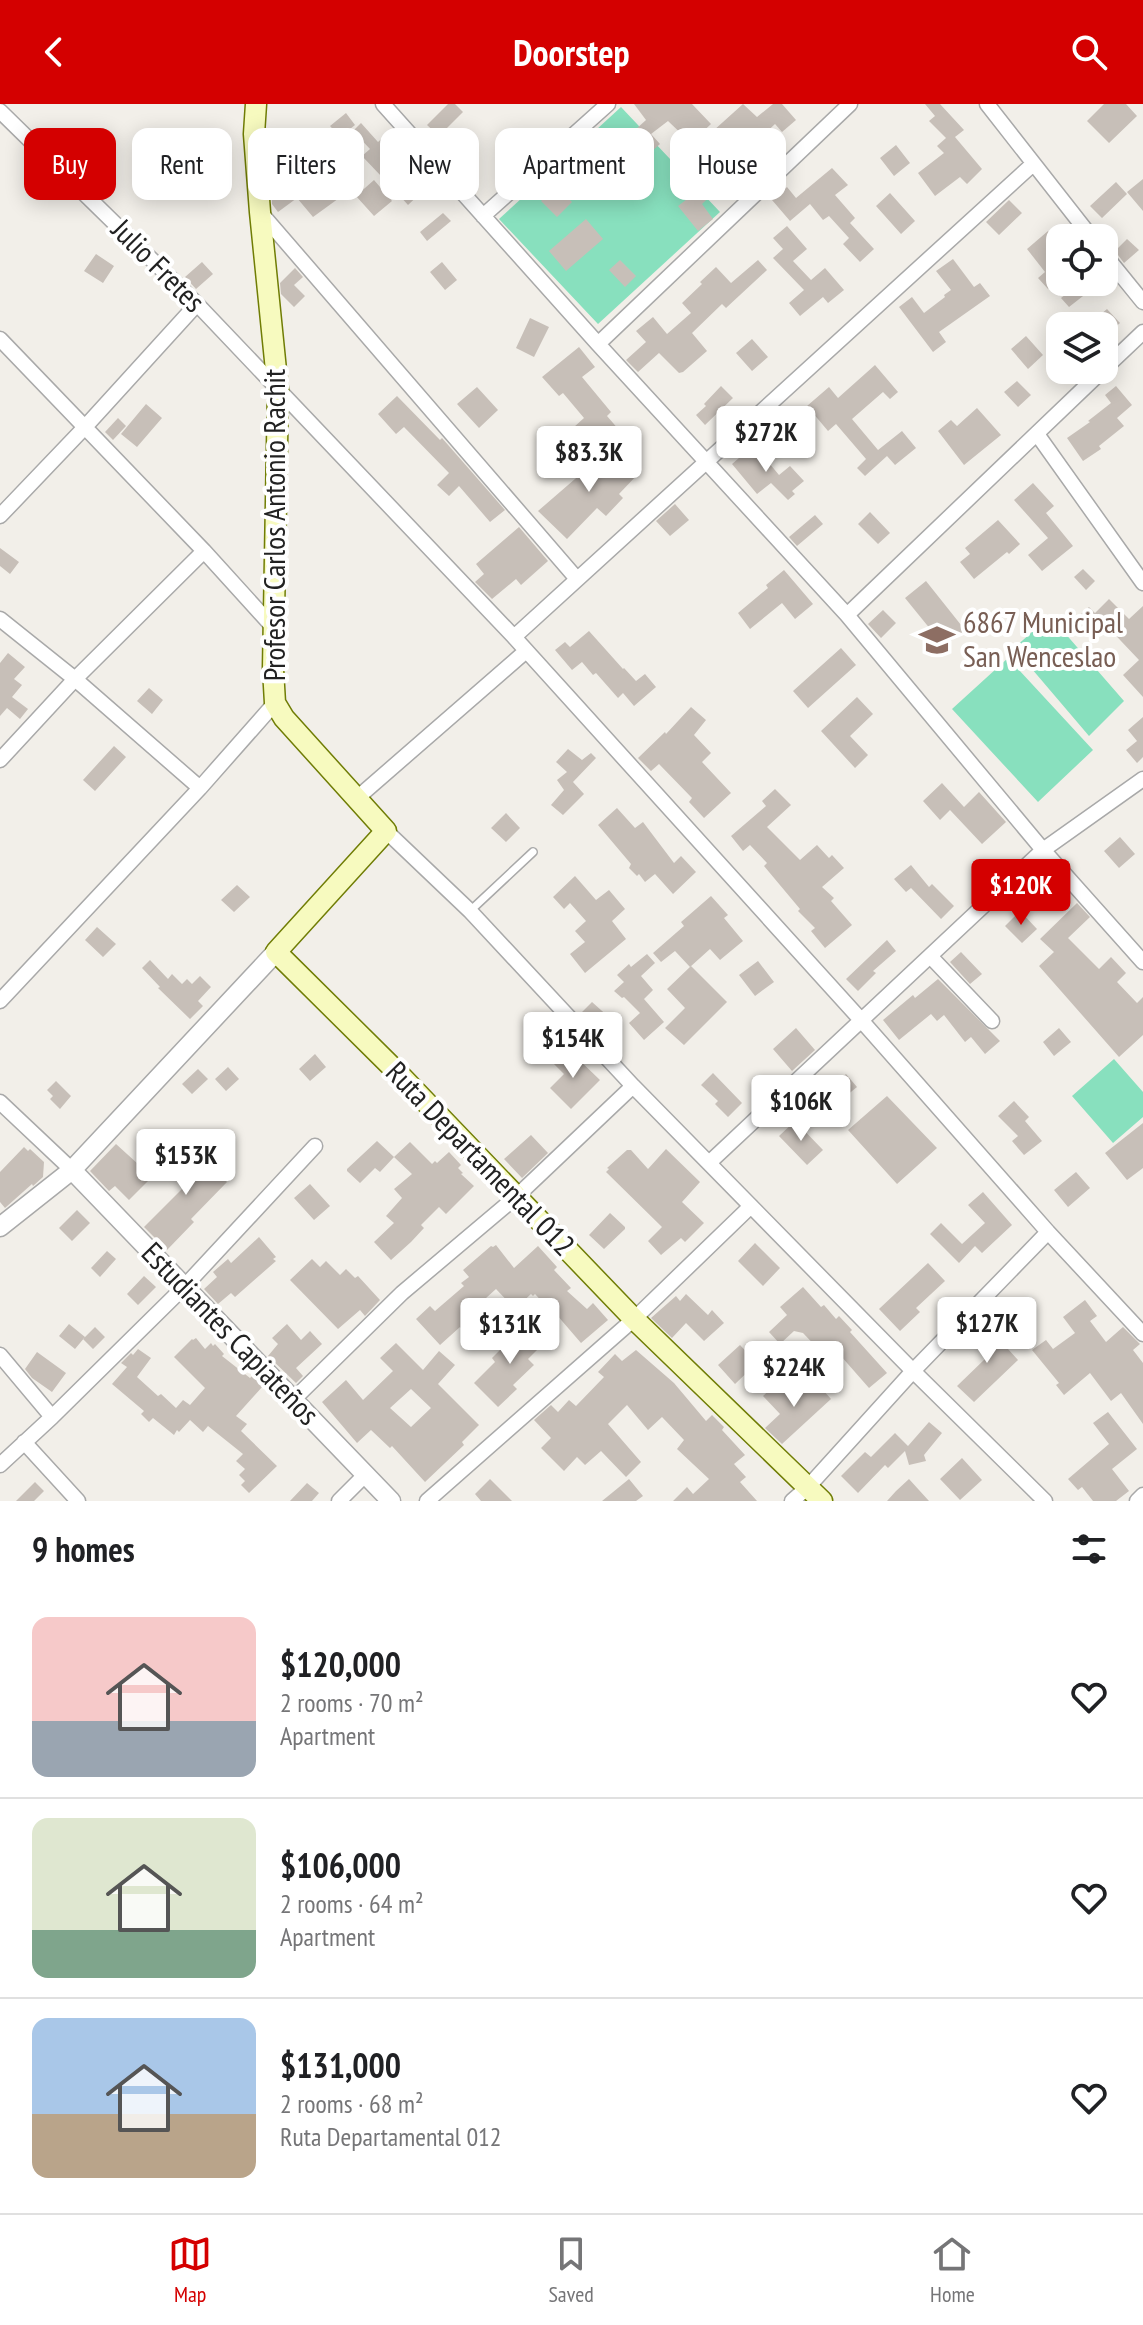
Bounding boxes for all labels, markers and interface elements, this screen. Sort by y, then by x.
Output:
text: Doorstep [513,29,630,76]
icon: back [32,30,76,74]
icon: search [1067,30,1111,74]
chip: Buy [24,128,116,200]
chip: Rent [132,128,232,200]
chip: Filters [248,128,364,200]
chip: New [380,128,479,200]
chip: Apartment [495,128,654,200]
chip: House [670,128,786,200]
street label: Julio Fretes [103,209,214,320]
map controls [1046,224,1118,384]
button: locate [1046,224,1118,296]
button: layers [1046,312,1118,384]
street label: Profesor Carlos Antonio Rachit [254,368,293,681]
pin: $272K [710,406,822,474]
text: $272K [734,415,798,448]
pin: $83.3K [524,426,654,494]
text: $83.3K [555,435,623,468]
place label: 6867 Municipal San Wenceslao [963,602,1123,675]
school or university icon: 6867 Municipal San Wenceslao [918,621,956,659]
pin: $120K [965,859,1077,927]
text: $120K [989,868,1053,901]
pin: $154K [517,1012,629,1080]
text: $154K [541,1021,605,1054]
street label: Ruta Departamental 012 [378,1052,584,1263]
pin: $106K [745,1075,857,1143]
text: $106K [769,1084,833,1117]
pin: $153K [130,1129,242,1197]
text: $153K [154,1138,218,1171]
street label: Estudiantes Capiateños [134,1233,328,1433]
pin: $127K [931,1297,1043,1365]
pin: $131K [454,1298,566,1366]
text: $127K [955,1306,1019,1339]
text: $131K [478,1307,542,1340]
pin: $224K [738,1341,850,1409]
text: $224K [762,1350,826,1383]
text: 9 homes [32,1527,135,1571]
icon: filters [1067,1527,1111,1571]
text: $120,000 [280,1642,401,1686]
icon: home [96,1649,192,1745]
icon: heart [1067,1675,1111,1719]
text: 2 rooms · 70 m² [280,1686,424,1719]
text: Apartment [280,1719,375,1752]
text: $106,000 [280,1843,401,1887]
icon: home [96,1850,192,1946]
icon: heart [1067,1876,1111,1920]
text: 2 rooms · 64 m² [280,1887,424,1920]
text: Apartment [280,1920,375,1953]
text: $131,000 [280,2043,401,2087]
icon: home [96,2050,192,2146]
icon: heart [1067,2076,1111,2120]
text: 2 rooms · 68 m² [280,2087,424,2120]
text: Ruta Departamental 012 [280,2120,502,2153]
tab: Map [168,2232,212,2308]
tab: Saved [548,2232,594,2308]
tab: Home [930,2232,975,2308]

